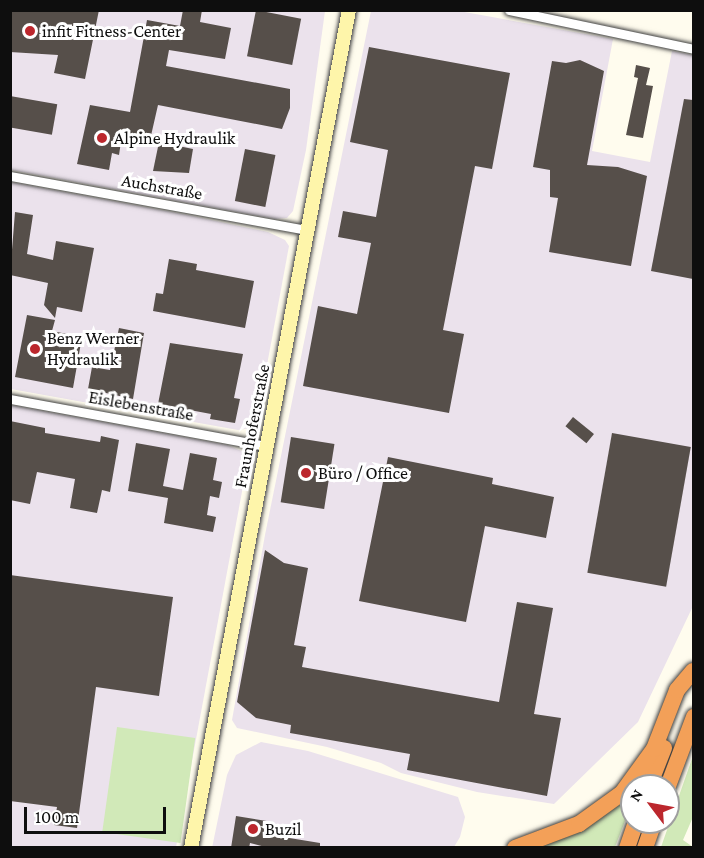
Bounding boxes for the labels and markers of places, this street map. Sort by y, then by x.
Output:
place label: infit Fitness-Center [42,20,181,42]
marker: infit Fitness-Center [23,24,37,38]
place label: Alpine Hydraulik [114,127,235,149]
marker: Alpine Hydraulik [95,131,109,145]
place label: Benz Werner Hydraulik [47,328,139,370]
marker: Benz Werner Hydraulik [28,342,42,356]
place label: Büro / Office [318,462,408,484]
marker: Büro / Office [299,466,313,480]
place label: Buzil [265,818,301,840]
marker: Buzil [246,822,260,836]

